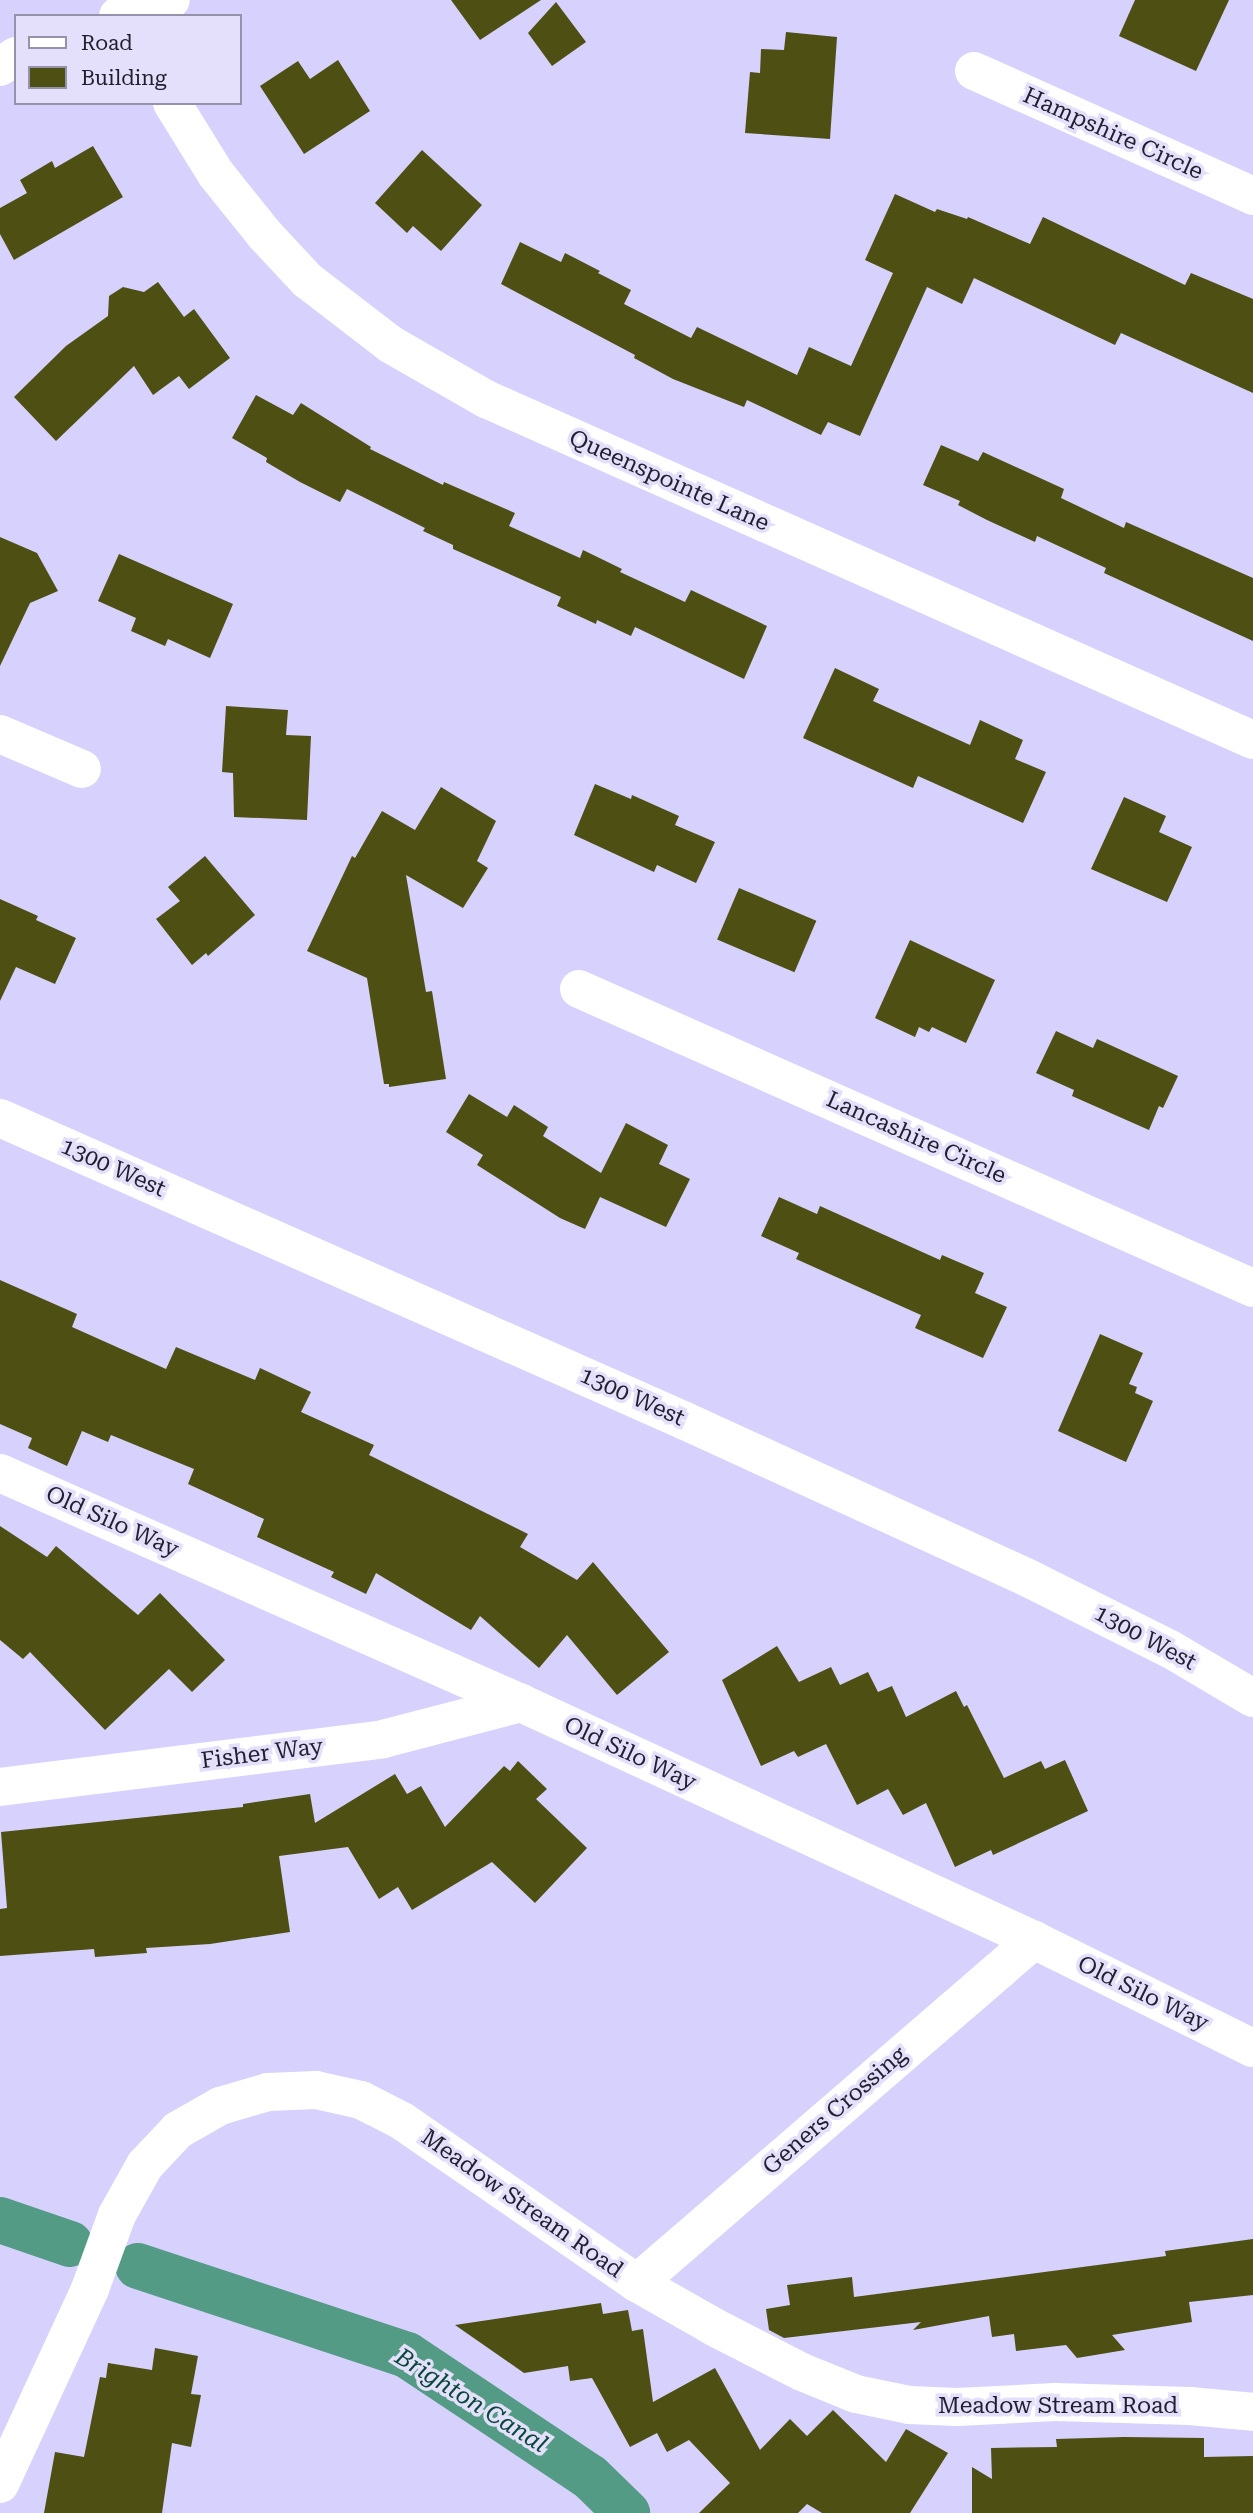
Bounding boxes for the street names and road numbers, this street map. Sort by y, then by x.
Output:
street label: Hampshire Circle [1019,82,1207,186]
street label: Queenspointe Lane [565,424,773,538]
street label: Lancashire Circle [822,1086,1010,1190]
street label: 1300 West [56,1133,170,1203]
street label: 1300 West [575,1362,689,1432]
street label: Old Silo Way [41,1480,183,1564]
street label: 1300 West [1089,1600,1201,1676]
street label: Old Silo Way [560,1711,700,1797]
street label: Fisher Way [199,1733,325,1775]
street label: Old Silo Way [1073,1950,1213,2038]
street label: Geners Crossing [757,2041,913,2181]
street label: Meadow Stream Road [416,2124,628,2284]
street label: Meadow Stream Road [938,2392,1178,2420]

